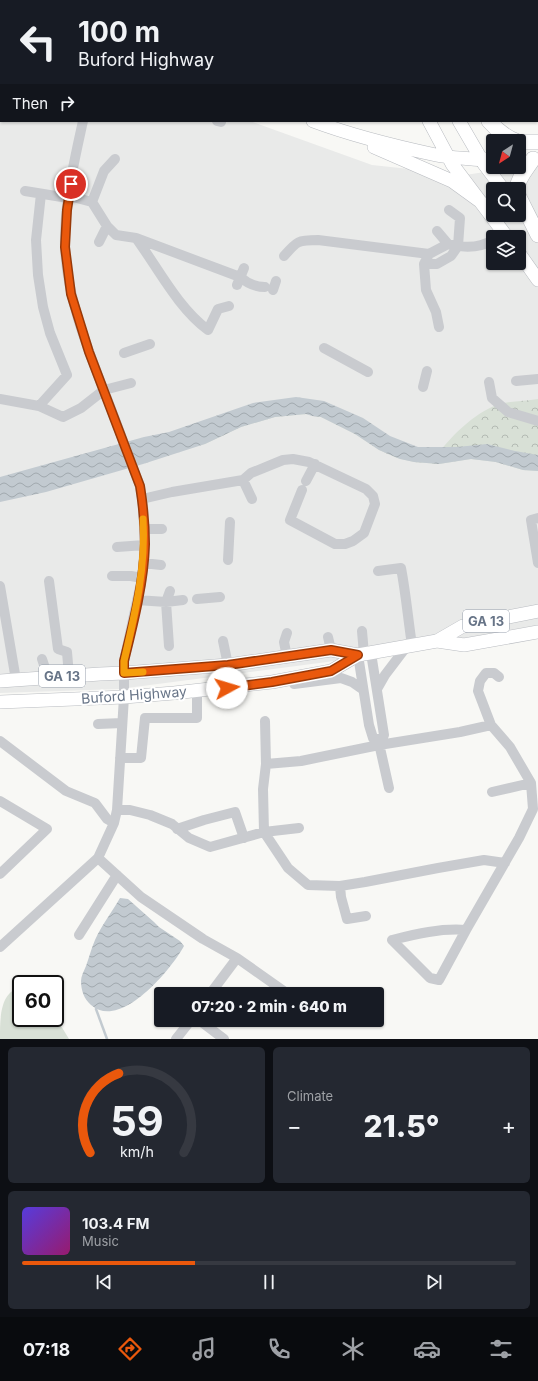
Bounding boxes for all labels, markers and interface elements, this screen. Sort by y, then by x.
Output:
text: 100 m [78,15,160,49]
icon: left [12,16,64,68]
text: Buford Highway [78,49,214,70]
icon: right [56,92,78,114]
text: Then [12,94,48,113]
north arrow [486,134,526,174]
map controls [486,134,526,270]
pin [54,167,88,201]
icon: arrive [60,173,82,195]
button: search [486,182,526,222]
button: layers [486,230,526,270]
road number: GA 13 [463,610,509,632]
road number: GA 13 [39,665,85,687]
position arrow [206,667,248,709]
street label: Buford Highway [81,682,187,707]
speed limit sign: 60 [12,975,64,1027]
text: 07:20 · 2 min · 640 m [191,997,347,1016]
text: Climate [287,1088,333,1104]
text: 59 [110,1096,163,1146]
text: 21.5° [363,1108,440,1144]
text: − [287,1113,302,1139]
text: + [501,1113,516,1139]
text: km/h [120,1143,153,1160]
text: 103.4 FM [82,1214,149,1233]
text: Music [82,1233,119,1249]
icon: previous [93,1271,115,1293]
icon: pause [258,1271,280,1293]
icon: next [423,1271,445,1293]
icon: directions [116,1335,144,1363]
icon: music [190,1335,218,1363]
icon: phone [265,1335,293,1363]
icon: climate [339,1335,367,1363]
icon: car [413,1335,441,1363]
icon: filters [487,1335,515,1363]
text: 07:18 [23,1339,70,1360]

